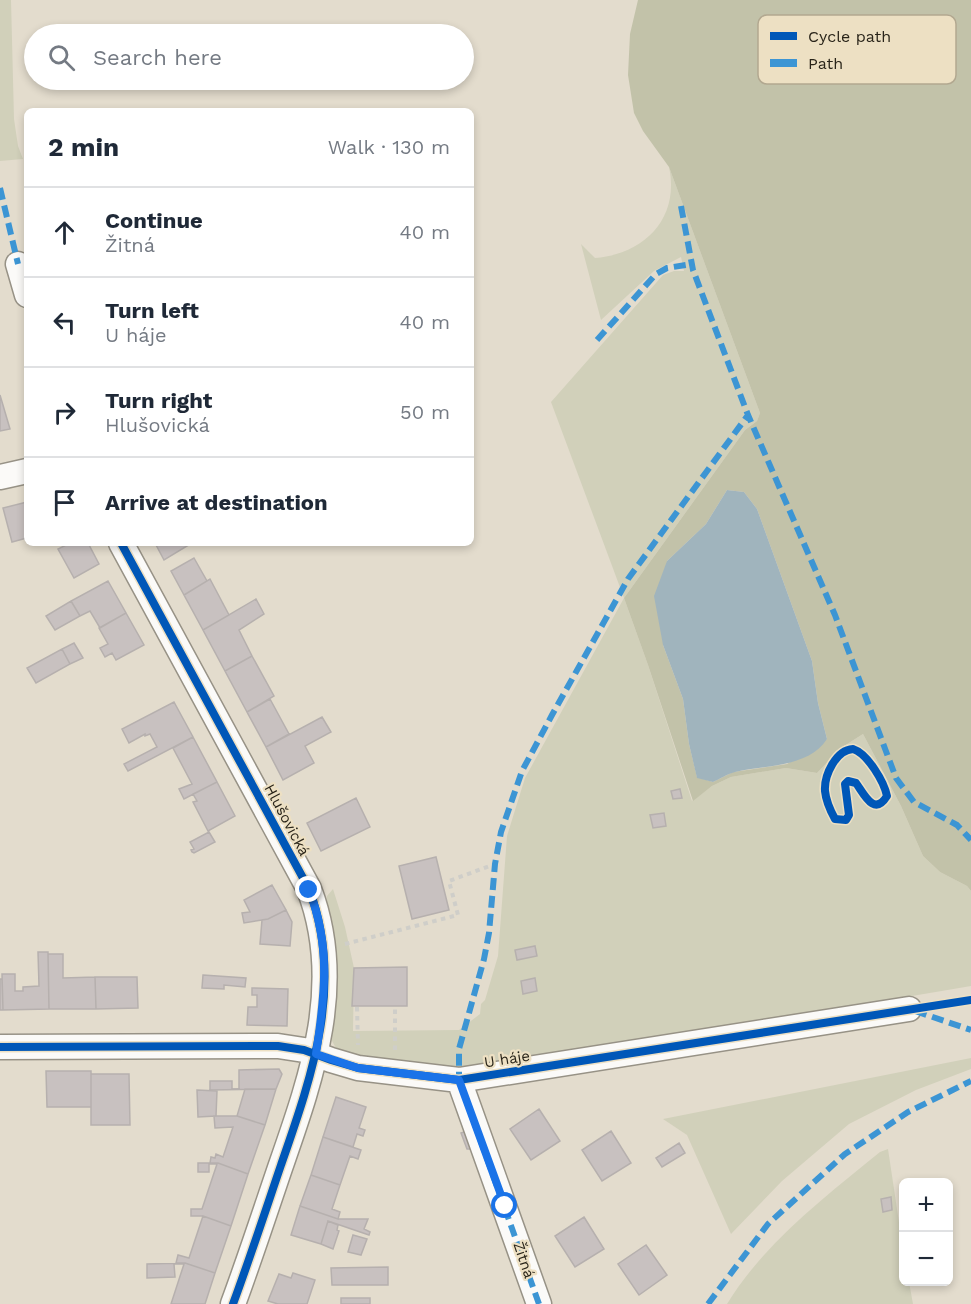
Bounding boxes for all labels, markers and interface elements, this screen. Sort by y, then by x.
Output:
legend [758,15,956,84]
search box [24,24,474,90]
text: Cycle path [808,27,891,46]
icon: search [45,41,78,74]
text: Search here [93,45,222,70]
text: Path [808,54,843,73]
text: 2 min [48,132,119,162]
text: Walk · 130 m [328,135,450,159]
text: Continue [105,208,203,233]
icon: ahead [48,216,81,249]
text: 40 m [399,220,450,244]
text: Žitná [105,233,155,257]
text: Turn left [105,298,199,323]
icon: left [48,306,81,339]
text: 40 m [399,310,450,334]
text: U háje [105,323,167,347]
text: Turn right [105,388,212,413]
icon: right [48,396,81,429]
text: 50 m [400,400,450,424]
text: Hlušovická [105,413,210,437]
icon: arrive [48,486,81,519]
text: Arrive at destination [105,490,328,515]
street label: Hlušovická [261,781,314,859]
route end [295,876,321,902]
street label: U háje [483,1047,531,1071]
map controls [899,1178,953,1286]
button: + [899,1178,953,1232]
route start [491,1192,517,1218]
button: − [899,1232,953,1286]
street label: Žitná [509,1239,539,1281]

